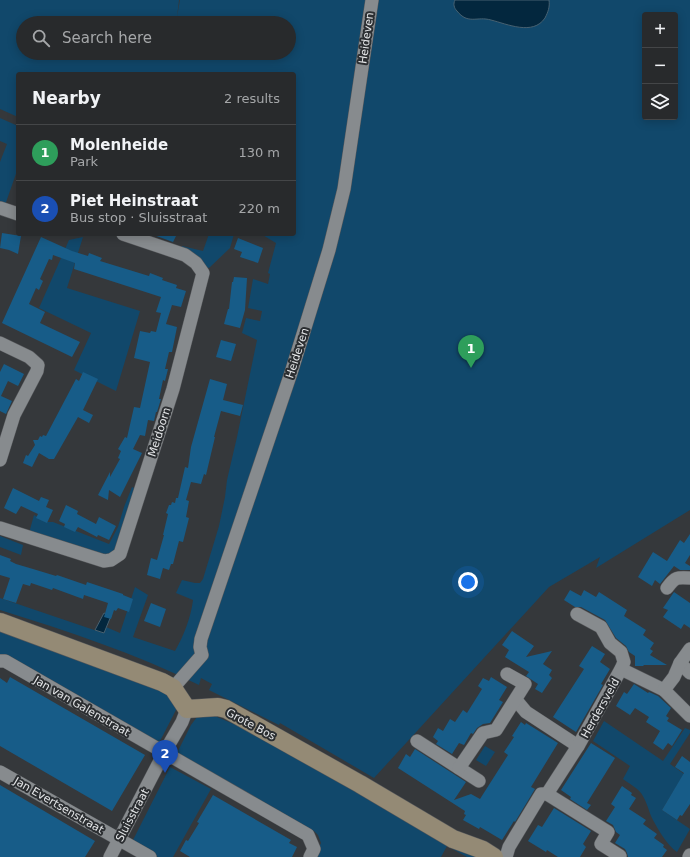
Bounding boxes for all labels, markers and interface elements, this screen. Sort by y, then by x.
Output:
street label: Heideven [356,11,377,65]
map controls [642,12,678,120]
button: + [642,12,678,48]
search box [16,16,296,60]
icon: search [30,27,52,49]
text: Search here [62,29,152,47]
button: − [642,48,678,84]
button: layers [642,84,678,120]
text: Nearby [32,88,101,108]
text: 2 results [224,91,280,106]
text: Molenheide [70,136,168,154]
text: 1 [40,145,50,160]
text: 130 m [238,145,280,160]
text: Park [70,154,98,169]
text: Piet Heinstraat [70,192,198,210]
text: 2 [40,201,50,216]
text: 220 m [238,201,280,216]
text: Bus stop · Sluisstraat [70,210,207,225]
street label: Heideven [283,326,312,380]
pin: 1 [458,335,484,368]
street label: Meidoorn [145,406,174,458]
your location [458,572,478,592]
street label: Jan van Galenstraat [31,673,133,740]
street label: Herdersveld [579,676,622,741]
street label: Grote Bos [224,706,278,743]
pin: 2 [152,740,178,773]
street label: Jan Evertsenstraat [11,774,106,837]
street label: Sluisstraat [113,786,152,844]

